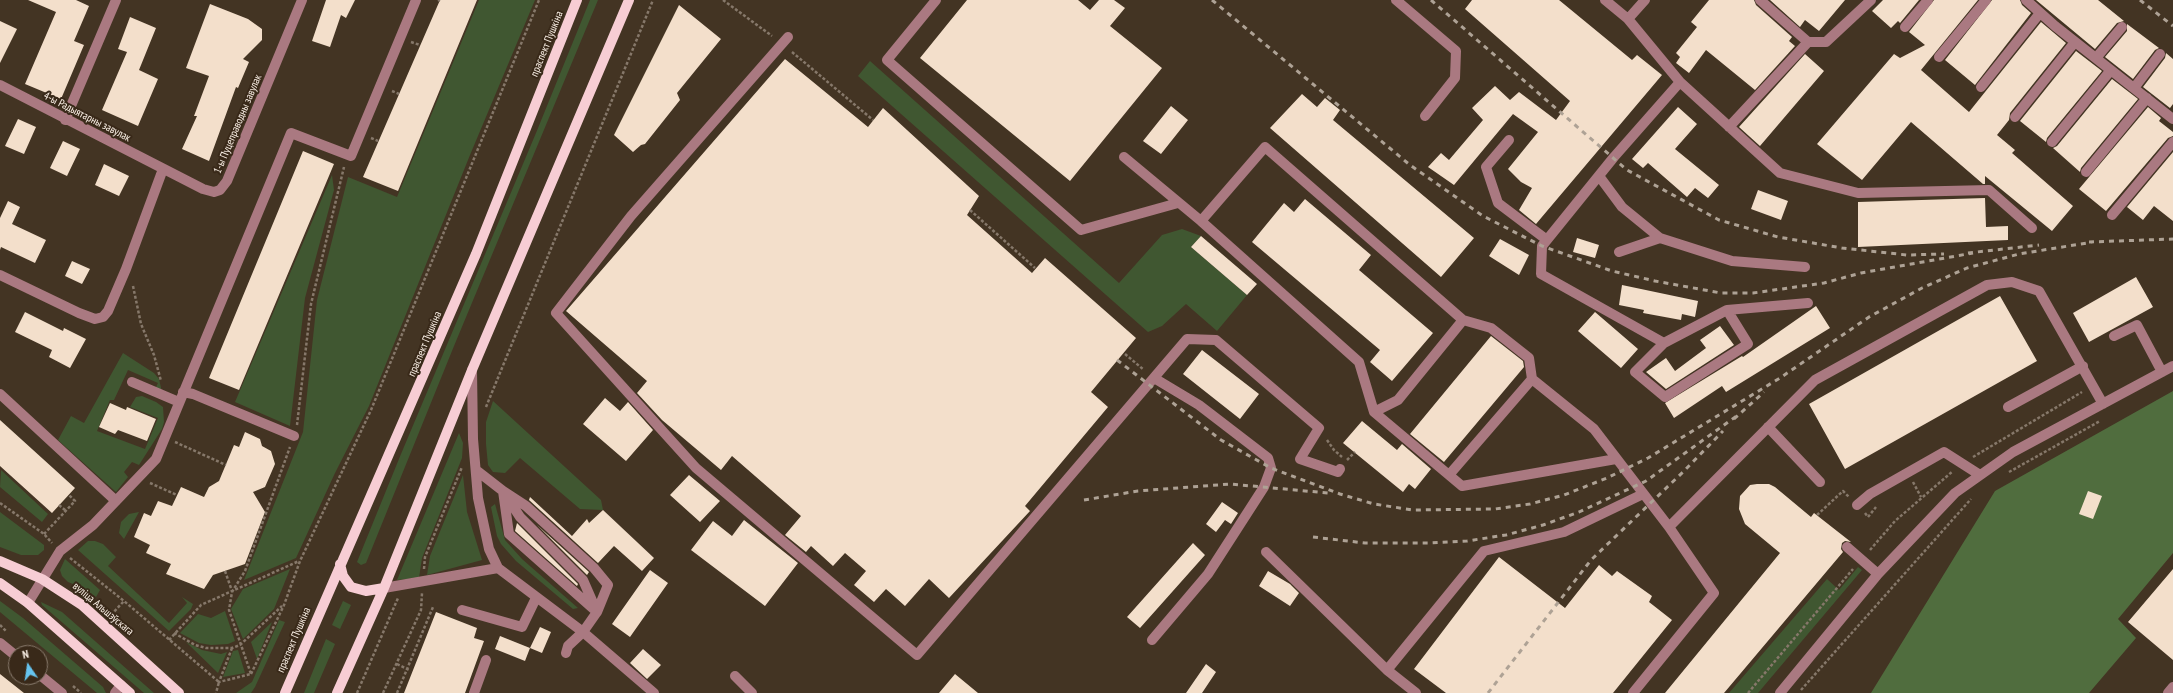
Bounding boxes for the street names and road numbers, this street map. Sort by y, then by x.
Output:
street label: праспект Пушкіна [528,9,566,79]
street label: 1-ы Пуцеправодны завулак [211,72,265,176]
street label: 4-ы Радыятарны завулак [41,89,133,145]
street label: праспект Пушкіна [405,309,445,379]
street label: вуліца Альшэўскага [70,580,136,638]
street label: праспект Пушкіна [274,605,314,675]

